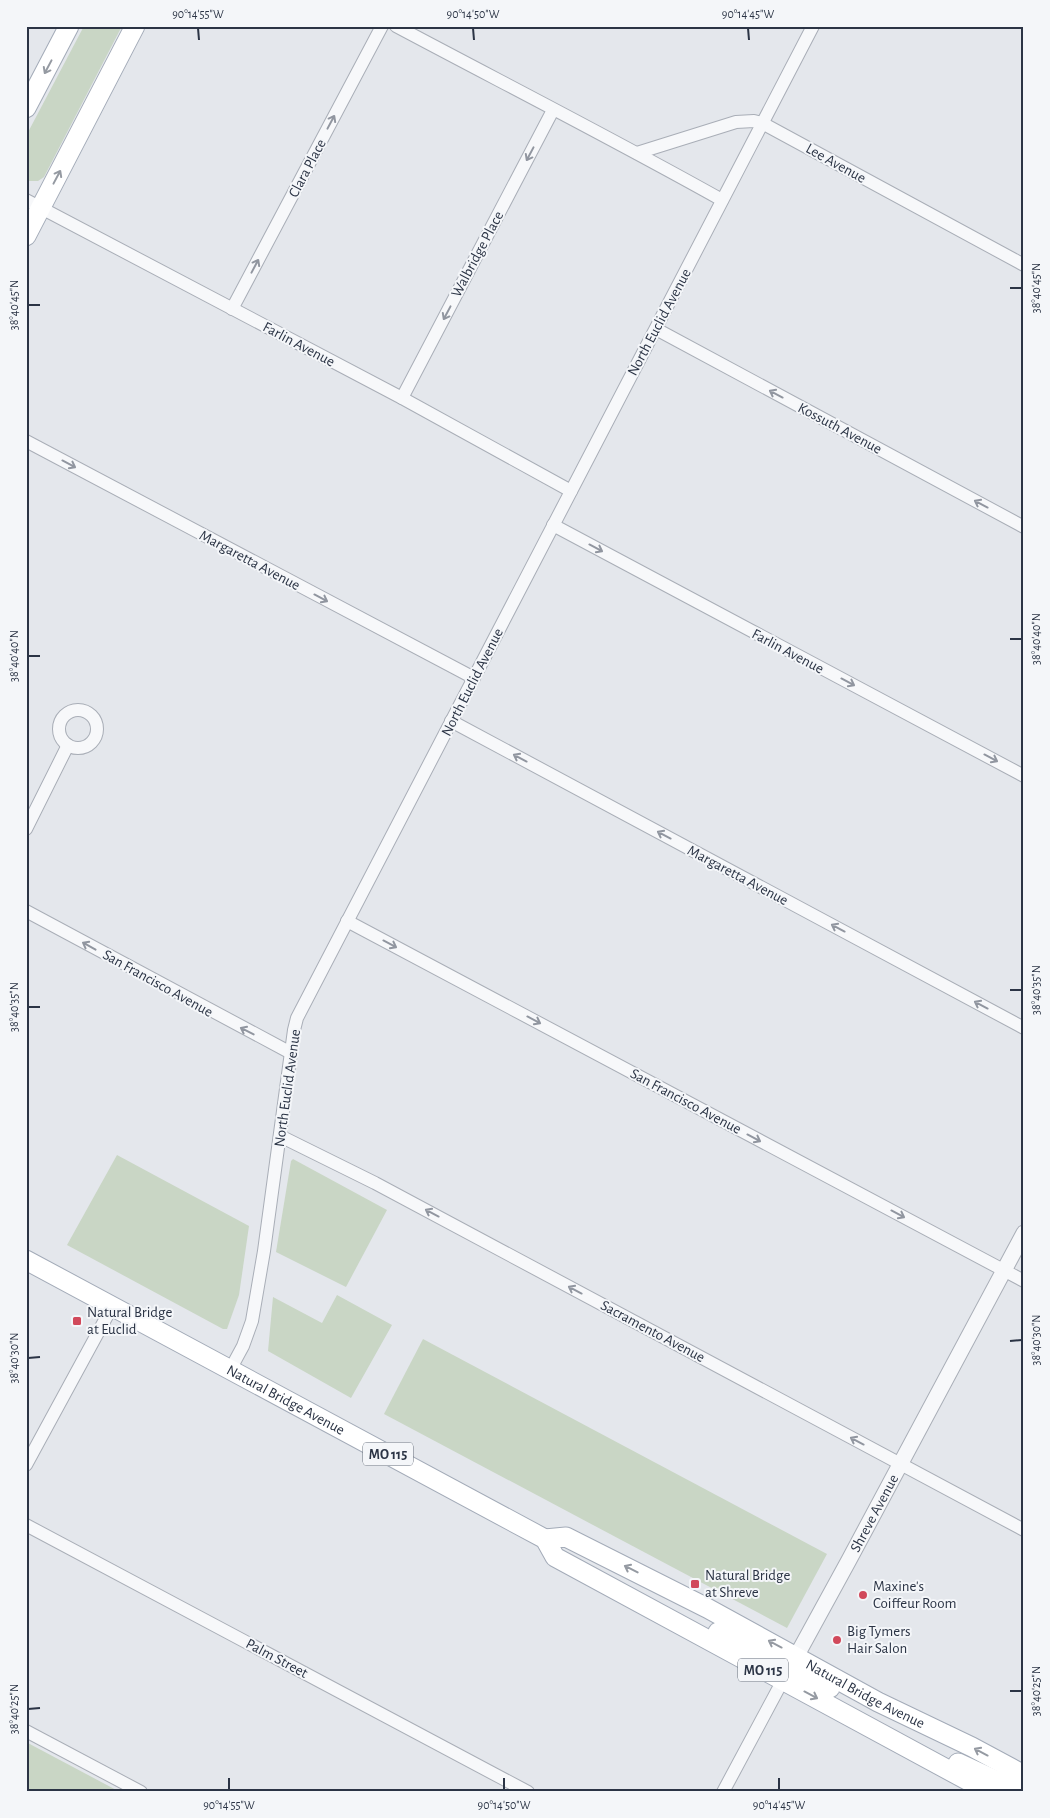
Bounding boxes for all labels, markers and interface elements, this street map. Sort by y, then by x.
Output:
text: 90°14'55"W [172,8,224,20]
text: 90°14'50"W [447,8,500,20]
text: 90°14'45"W [722,8,774,20]
one-way arrow [43,59,52,74]
one-way arrow [327,115,336,130]
street label: Clara Place [286,137,329,200]
street label: Lee Avenue [803,141,868,186]
one-way arrow [525,146,535,161]
one-way arrow [53,170,62,185]
street label: Walbridge Place [449,209,506,300]
one-way arrow [251,259,260,274]
text: 38°40'45"N [1030,263,1042,313]
street label: North Euclid Avenue [625,266,694,378]
text: 38°40'45"N [8,280,20,330]
one-way arrow [442,305,451,320]
street label: Farlin Avenue [260,319,337,370]
one-way arrow [769,389,784,399]
street label: Kossuth Avenue [795,400,884,457]
one-way arrow [62,459,77,469]
one-way arrow [974,499,989,508]
street label: Margaretta Avenue [197,528,303,593]
one-way arrow [589,543,604,553]
one-way arrow [313,593,328,603]
text: 38°40'40"N [1030,613,1042,665]
street label: North Euclid Avenue [439,626,506,739]
street label: Farlin Avenue [749,626,826,677]
text: 38°40'40"N [8,630,20,682]
one-way arrow [840,678,855,687]
one-way arrow [513,753,528,763]
one-way arrow [984,754,998,764]
one-way arrow [656,830,671,840]
street label: Margaretta Avenue [685,843,791,908]
one-way arrow [831,923,845,933]
one-way arrow [383,939,398,949]
one-way arrow [82,940,97,950]
street label: San Francisco Avenue [100,947,215,1020]
text: 38°40'35"N [1030,965,1042,1015]
text: 38°40'35"N [8,982,20,1032]
one-way arrow [973,1000,988,1010]
one-way arrow [526,1016,540,1026]
one-way arrow [240,1026,255,1036]
street label: North Euclid Avenue [272,1028,303,1148]
street label: San Francisco Avenue [628,1066,744,1137]
one-way arrow [747,1133,762,1143]
one-way arrow [425,1208,440,1218]
one-way arrow [890,1210,905,1219]
one-way arrow [568,1285,583,1295]
street label: Sacramento Avenue [598,1298,707,1365]
place label: Natural Bridge at Euclid [87,1305,172,1337]
text: 38°40'30"N [1030,1314,1042,1366]
marker: Natural Bridge at Euclid [71,1315,83,1327]
text: 38°40'30"N [8,1332,20,1384]
street label: Natural Bridge Avenue [224,1362,347,1438]
one-way arrow [850,1436,865,1446]
road number: MO 115 [363,1442,413,1466]
street label: Shreve Avenue [848,1472,901,1555]
one-way arrow [623,1564,638,1574]
place label: Natural Bridge at Shreve [705,1568,790,1600]
marker: Natural Bridge at Shreve [689,1578,701,1590]
place label: Maxine's Coiffeur Room [873,1579,956,1611]
marker: Maxine's Coiffeur Room [857,1589,869,1601]
place label: Big Tymers Hair Salon [847,1624,911,1656]
marker: Big Tymers Hair Salon [831,1634,843,1646]
street label: Palm Street [243,1636,310,1681]
one-way arrow [767,1639,782,1649]
street label: Natural Bridge Avenue [803,1657,927,1731]
road number: MO 115 [738,1658,788,1682]
text: 38°40'25"N [1030,1666,1042,1716]
text: 38°40'25"N [8,1684,20,1734]
one-way arrow [803,1691,818,1701]
one-way arrow [974,1746,989,1756]
text: 90°14'55"W [203,1799,255,1811]
text: 90°14'50"W [478,1799,531,1811]
text: 90°14'45"W [753,1799,805,1811]

